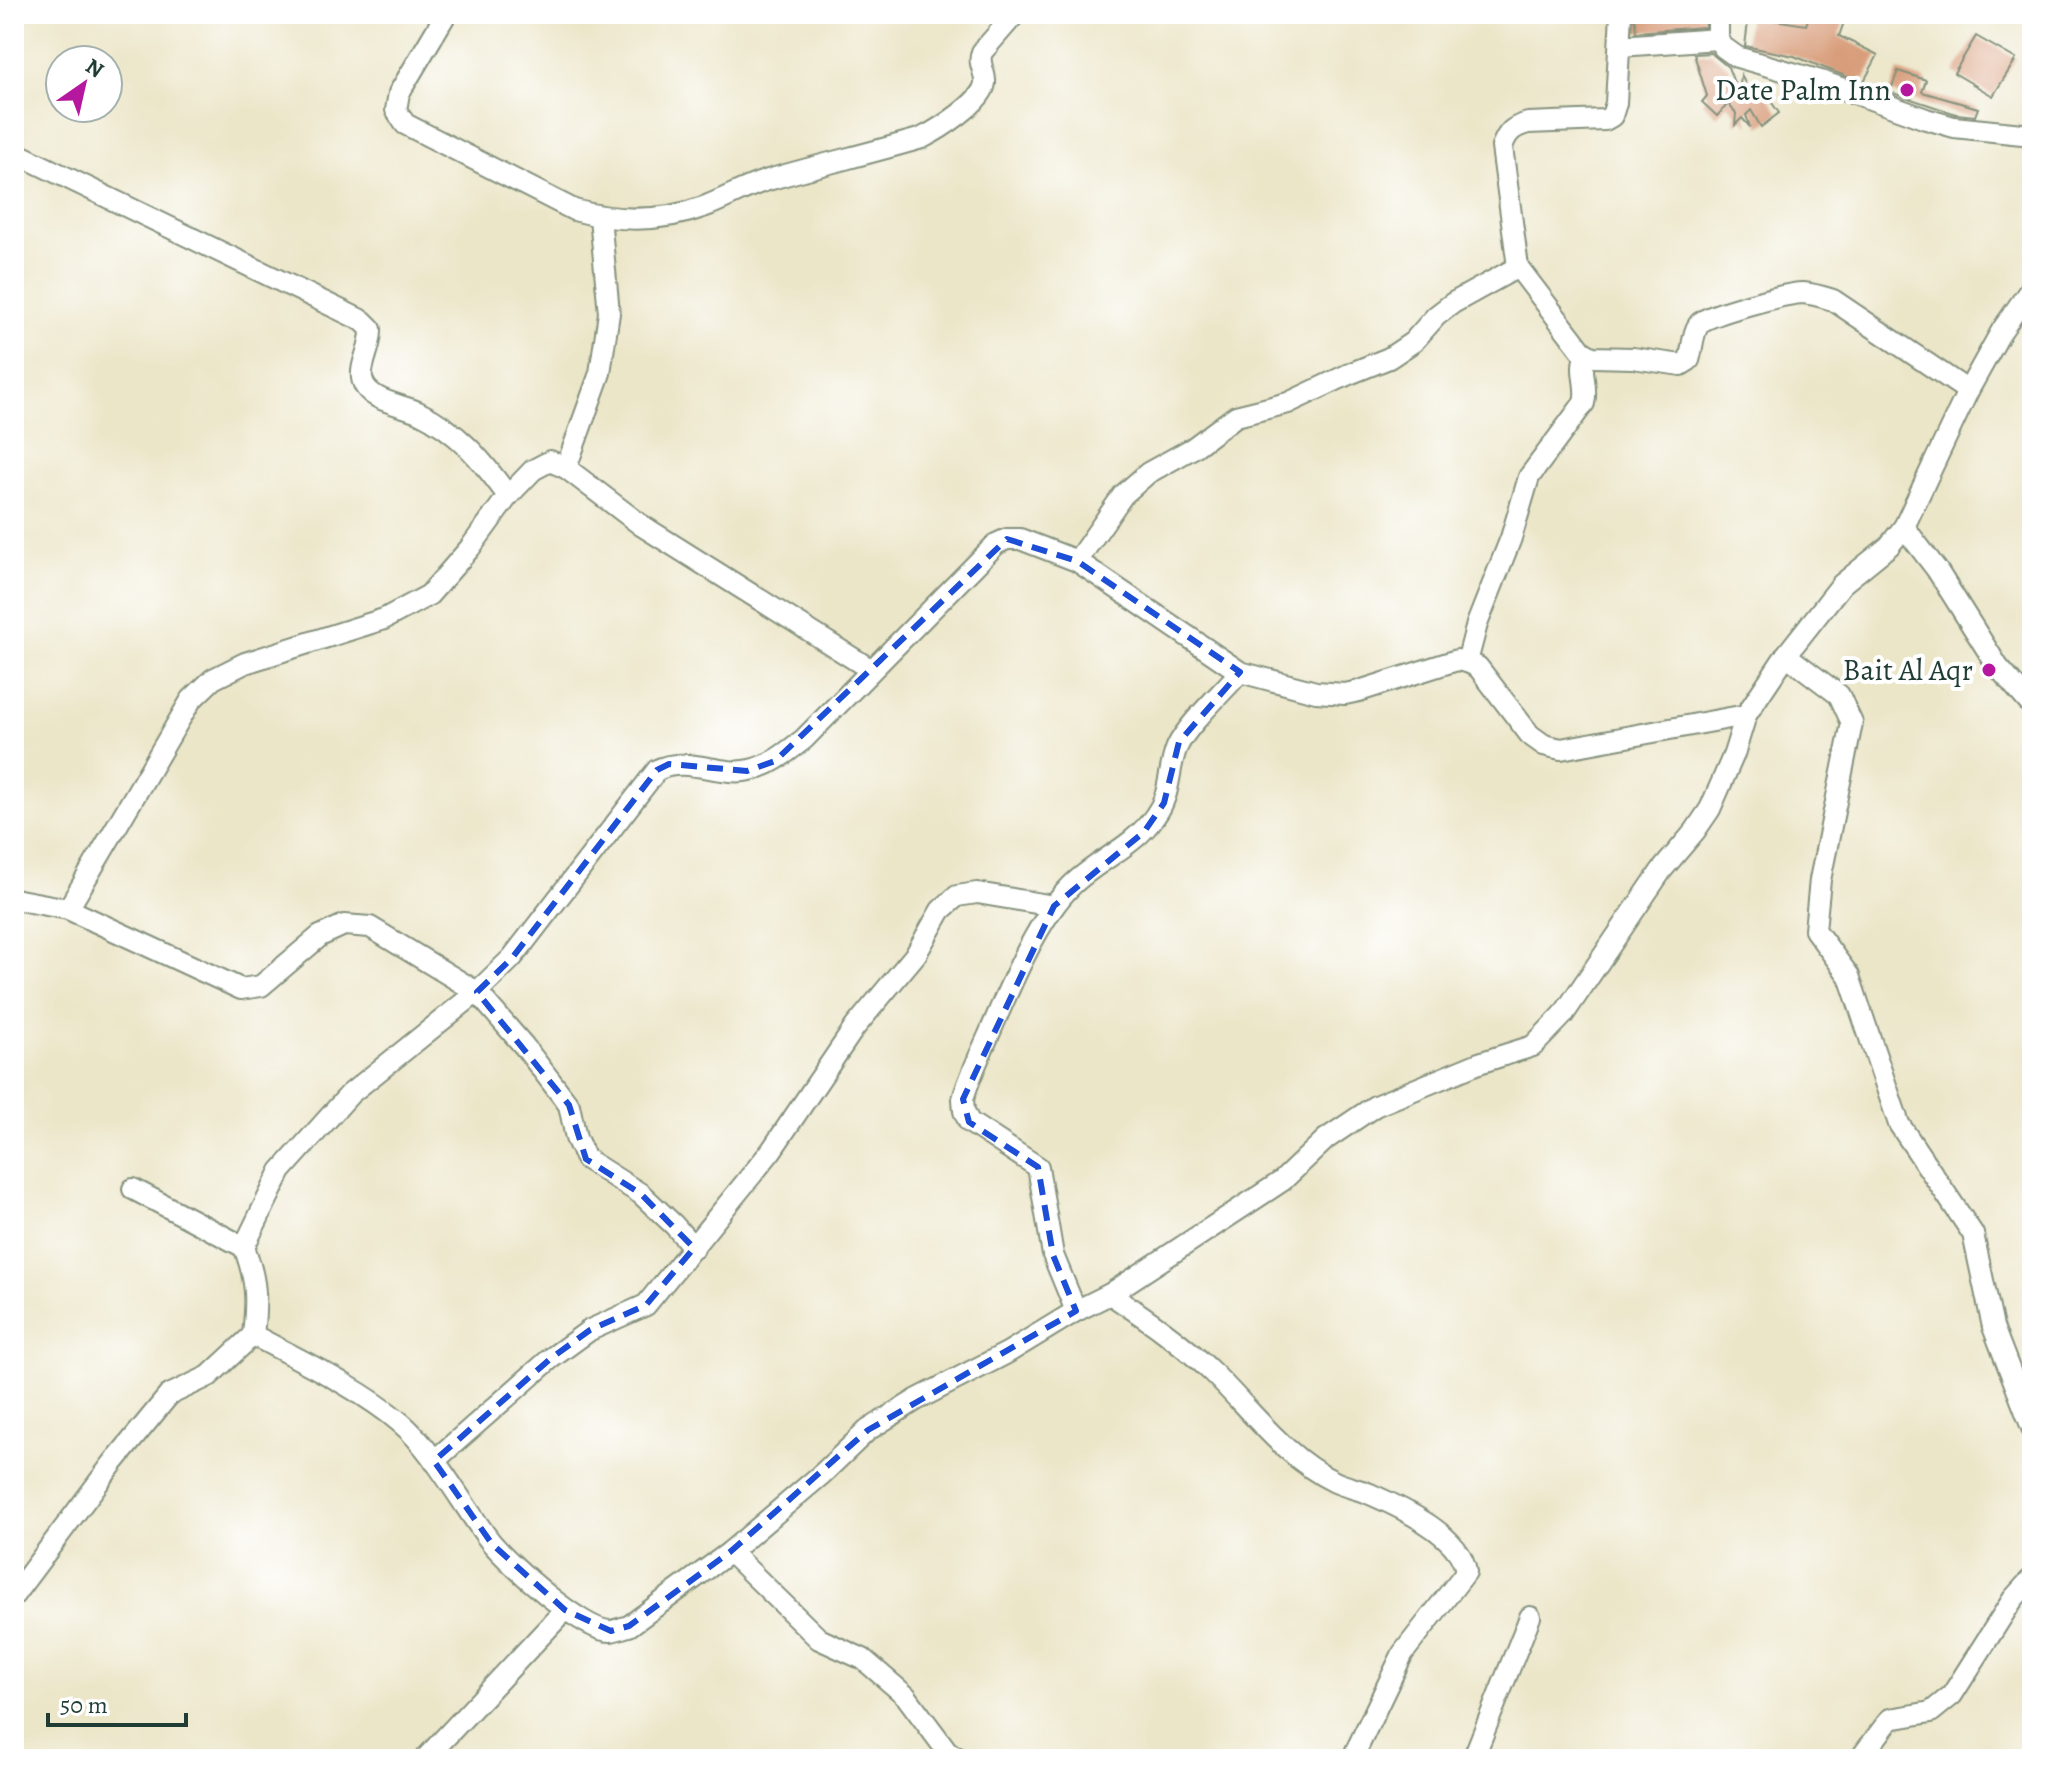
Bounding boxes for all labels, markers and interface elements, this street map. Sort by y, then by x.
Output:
north arrow [44,44,124,124]
text: N [80,51,110,85]
place label: Date Palm Inn [1715,70,1891,110]
marker: Date Palm Inn [1898,81,1916,99]
place label: Bait Al Aqr [1843,650,1973,690]
marker: Bait Al Aqr [1980,661,1998,679]
scale bar [48,1677,186,1727]
text: 50 m [60,1689,108,1721]

